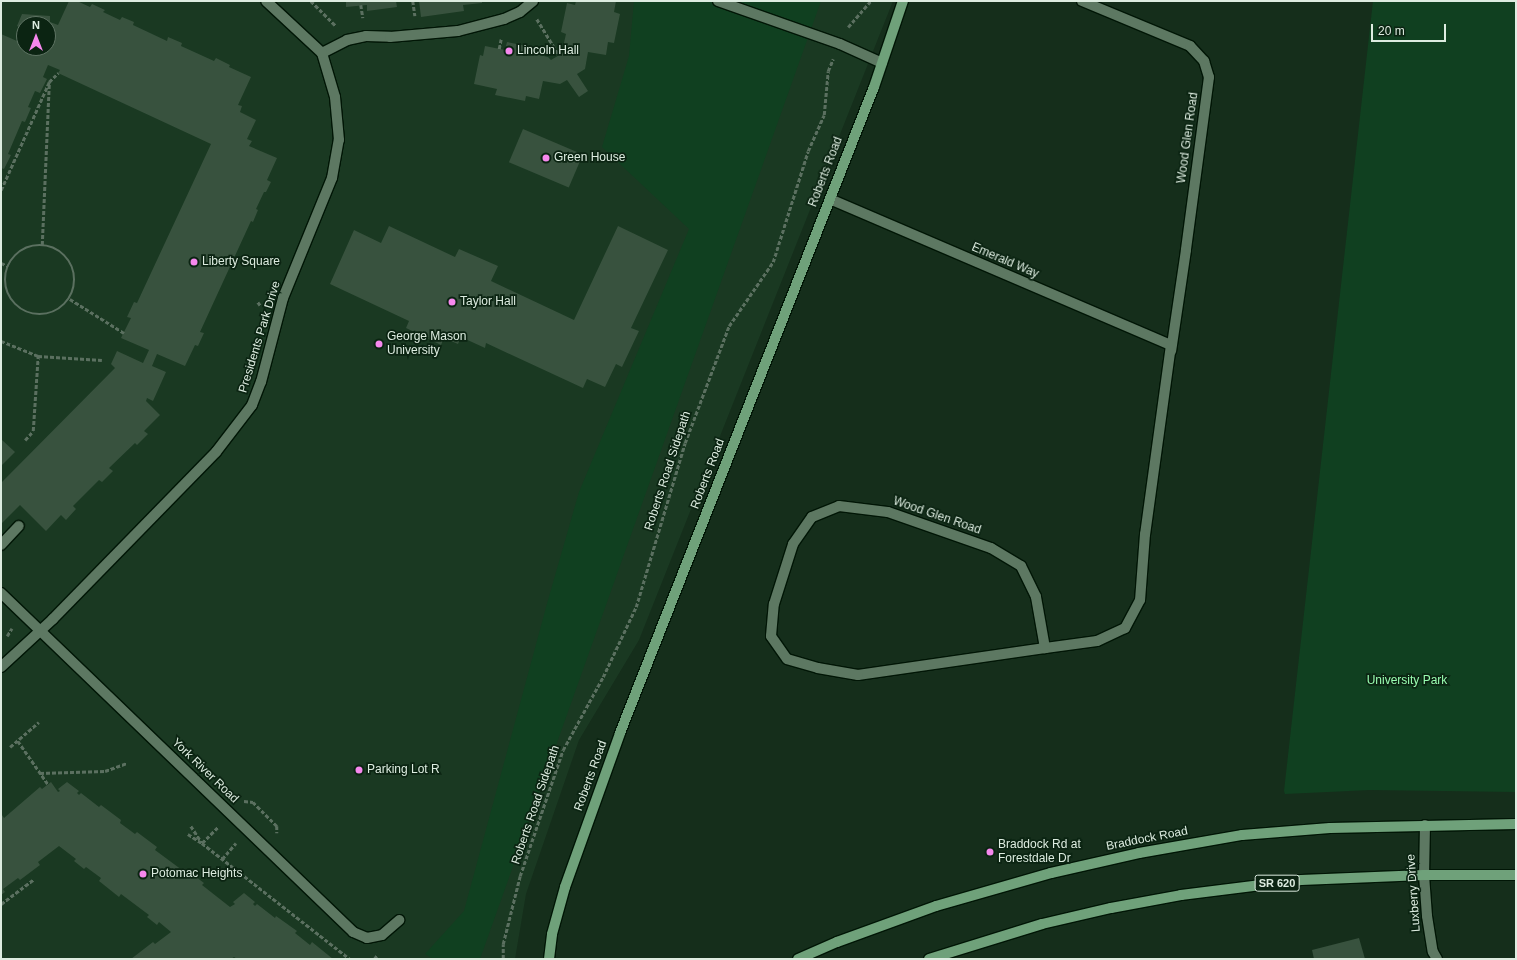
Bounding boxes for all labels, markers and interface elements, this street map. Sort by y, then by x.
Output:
north arrow [16,16,56,56]
scale bar [1373,16,1448,42]
text: N [32,19,40,31]
text: 20 m [1378,24,1405,38]
place label: Lincoln Hall [517,44,579,58]
marker: Lincoln Hall [504,46,514,56]
street label: Wood Glen Road [1174,92,1202,184]
street label: Roberts Road [806,135,846,209]
place label: Green House [554,151,625,165]
marker: Green House [541,153,551,163]
street label: Emerald Way [969,240,1041,282]
place label: Liberty Square [202,255,280,269]
marker: Liberty Square [189,257,199,267]
street label: Presidents Park Drive [236,279,284,395]
place label: Taylor Hall [460,295,516,309]
marker: Taylor Hall [447,297,457,307]
place label: George Mason University [387,330,466,358]
marker: George Mason University [374,339,384,349]
street label: Roberts Road Sidepath [642,409,694,533]
street label: Roberts Road [688,437,728,511]
street label: Wood Glen Road [891,494,983,538]
park label: University Park [1367,674,1447,688]
street label: York River Road [169,736,241,806]
street label: Roberts Road [572,739,610,813]
street label: Roberts Road Sidepath [509,744,563,866]
place label: Parking Lot R [367,763,440,777]
marker: Parking Lot R [354,765,364,775]
street label: Braddock Road [1105,824,1189,854]
place label: Braddock Rd at Forestdale Dr [998,838,1081,866]
marker: Braddock Rd at Forestdale Dr [985,847,995,857]
street label: Luxberry Drive [1404,854,1424,932]
place label: Potomac Heights [151,867,242,881]
marker: Potomac Heights [138,869,148,879]
road number: SR 620 [1254,874,1300,892]

